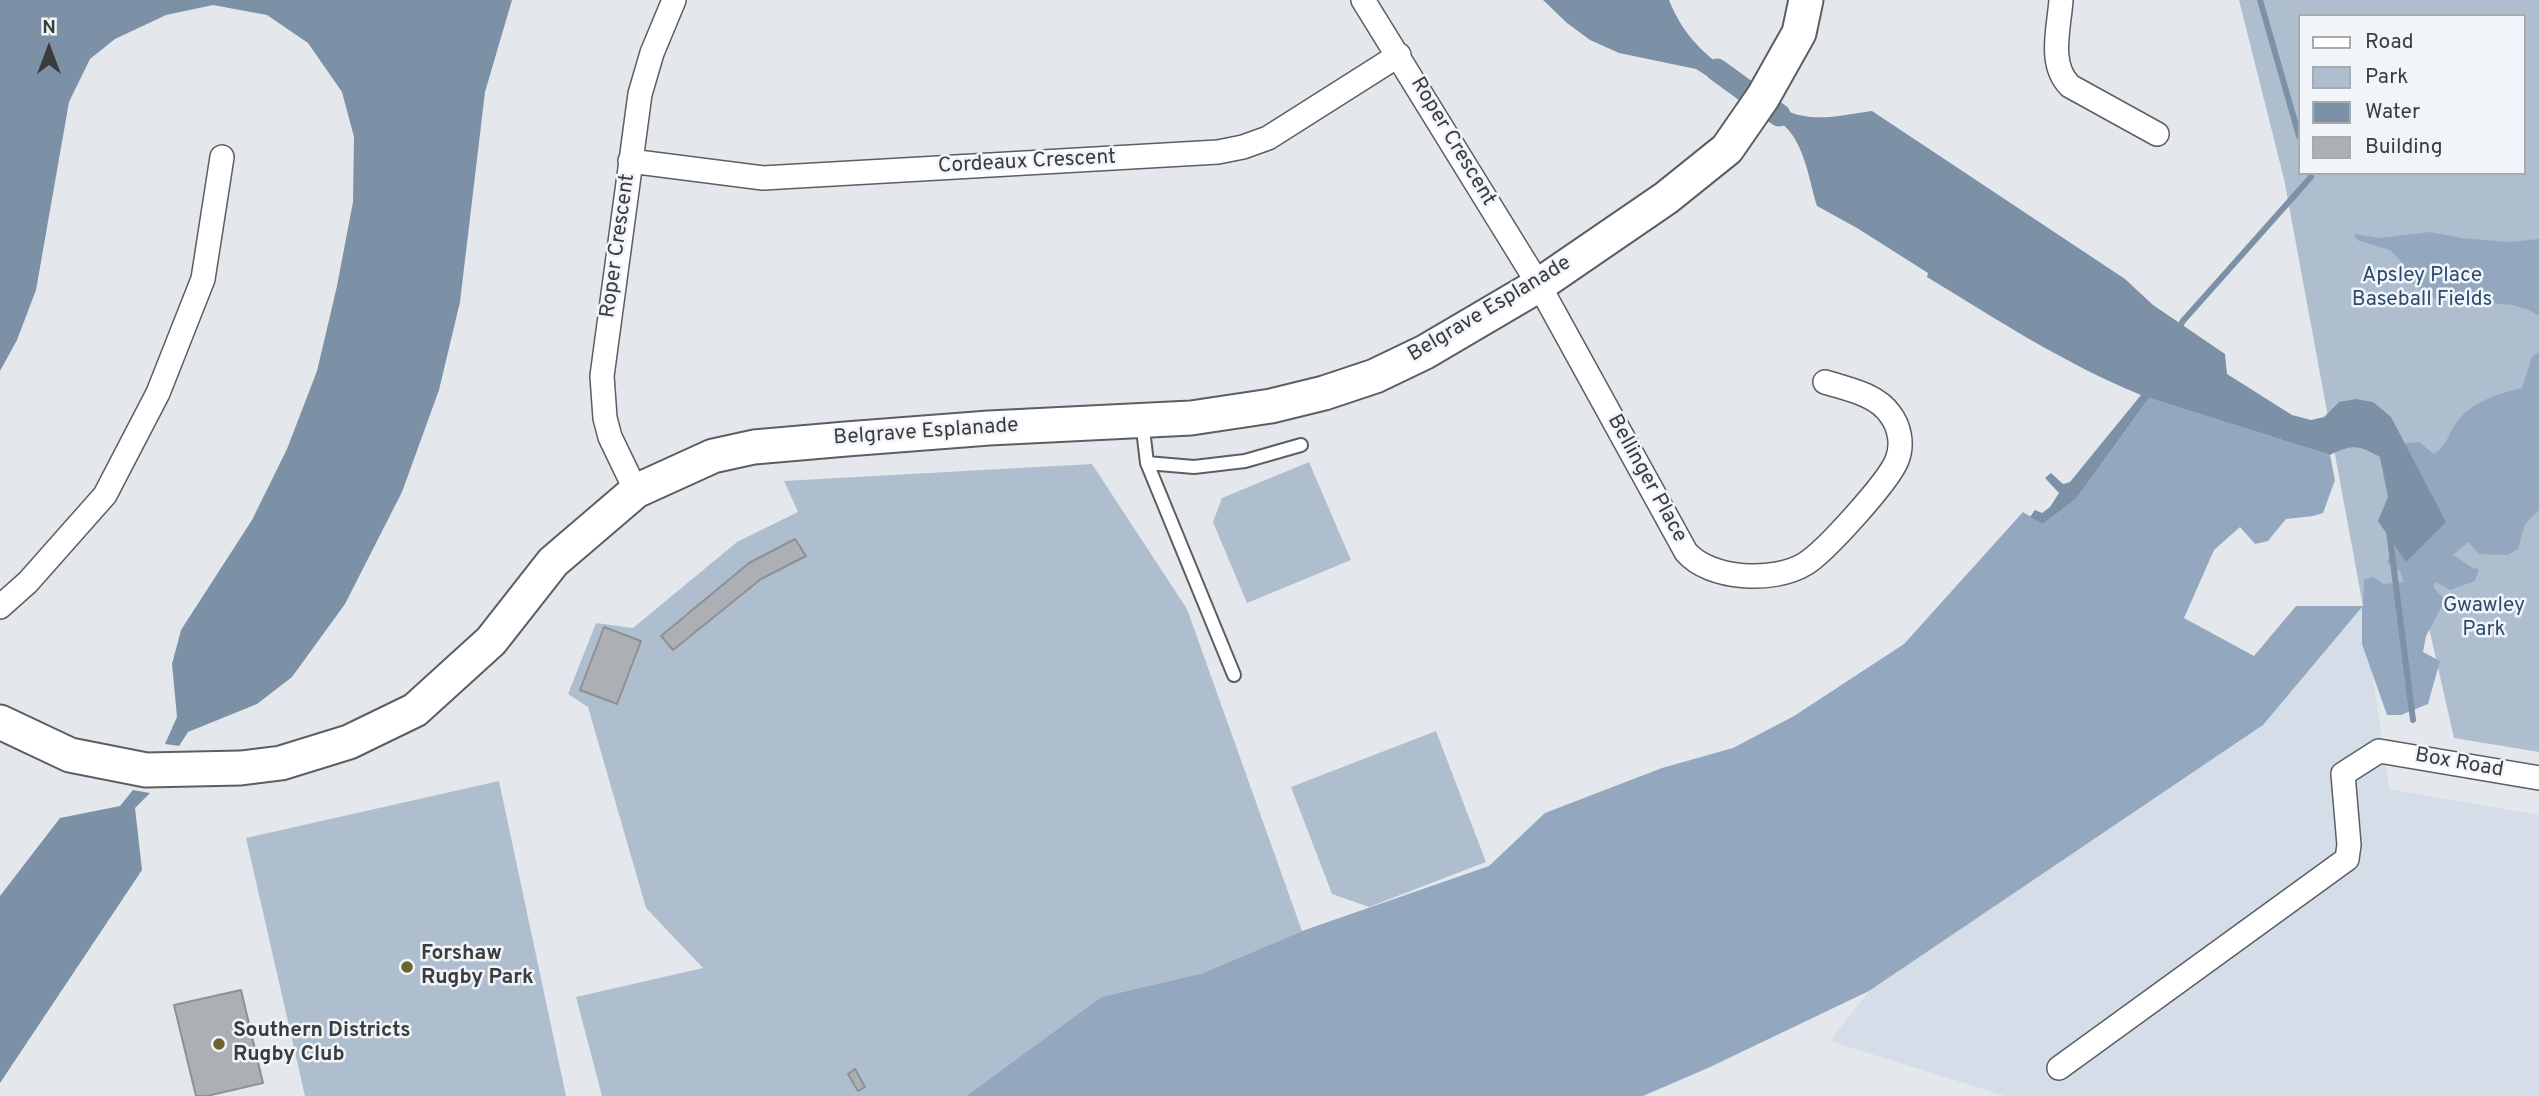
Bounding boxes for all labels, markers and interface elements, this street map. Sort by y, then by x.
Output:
north arrow [14,14,84,84]
legend [2298,14,2525,175]
text: N [42,16,56,40]
text: Road [2365,29,2414,56]
text: Park [2365,64,2408,91]
street label: Roper Crescent [1404,73,1500,211]
text: Water [2365,99,2420,126]
text: Building [2365,134,2443,161]
street label: Cordeaux Crescent [937,146,1117,180]
street label: Roper Crescent [596,172,642,320]
street label: Belgrave Esplanade [1404,251,1576,369]
park label: Apsley Place Baseball Fields [2352,264,2492,314]
street label: Bellinger Place [1601,411,1691,547]
street label: Belgrave Esplanade [833,414,1019,452]
park label: Gwawley Park [2443,594,2525,644]
street label: Box Road [2413,744,2505,784]
place label: Forshaw Rugby Park [421,942,534,992]
marker: Forshaw Rugby Park [399,959,415,975]
place label: Southern Districts Rugby Club [233,1019,411,1069]
marker: Southern Districts Rugby Club [211,1036,227,1052]

